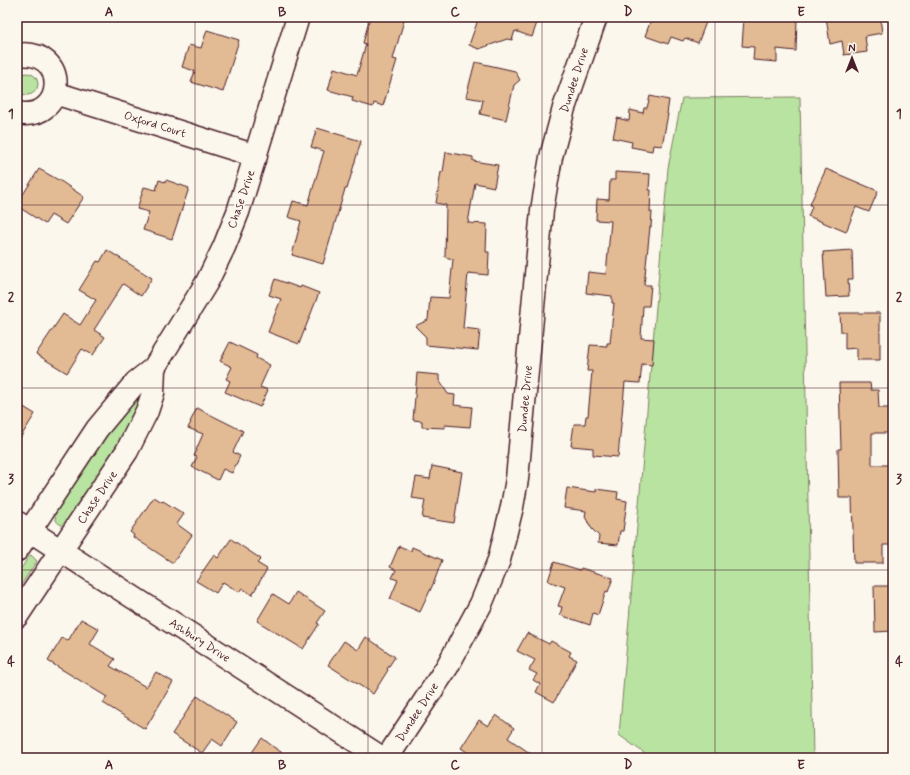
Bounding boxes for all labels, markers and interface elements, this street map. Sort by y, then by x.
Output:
text: A [105,4,113,21]
text: B [278,4,287,21]
text: C [450,4,460,21]
text: D [624,4,633,21]
text: E [797,4,805,21]
north arrow [832,38,872,78]
text: N [848,42,856,56]
street label: Dundee Drive [557,46,593,115]
text: 1 [8,106,14,123]
text: 1 [896,106,902,123]
street label: Oxford Court [121,108,188,143]
street label: Chase Drive [224,168,260,231]
text: 2 [8,289,15,306]
text: 2 [896,289,903,306]
street label: Dundee Drive [515,365,537,433]
street label: Chase Drive [74,468,122,527]
text: 3 [8,471,14,488]
text: 3 [896,471,902,488]
street label: Ashbury Drive [166,615,233,667]
text: 4 [7,654,15,671]
text: 4 [895,654,903,671]
street label: Dundee Drive [393,680,443,745]
text: A [105,757,113,774]
text: B [278,757,287,774]
text: C [450,757,460,774]
text: D [624,757,633,774]
text: E [797,757,805,774]

